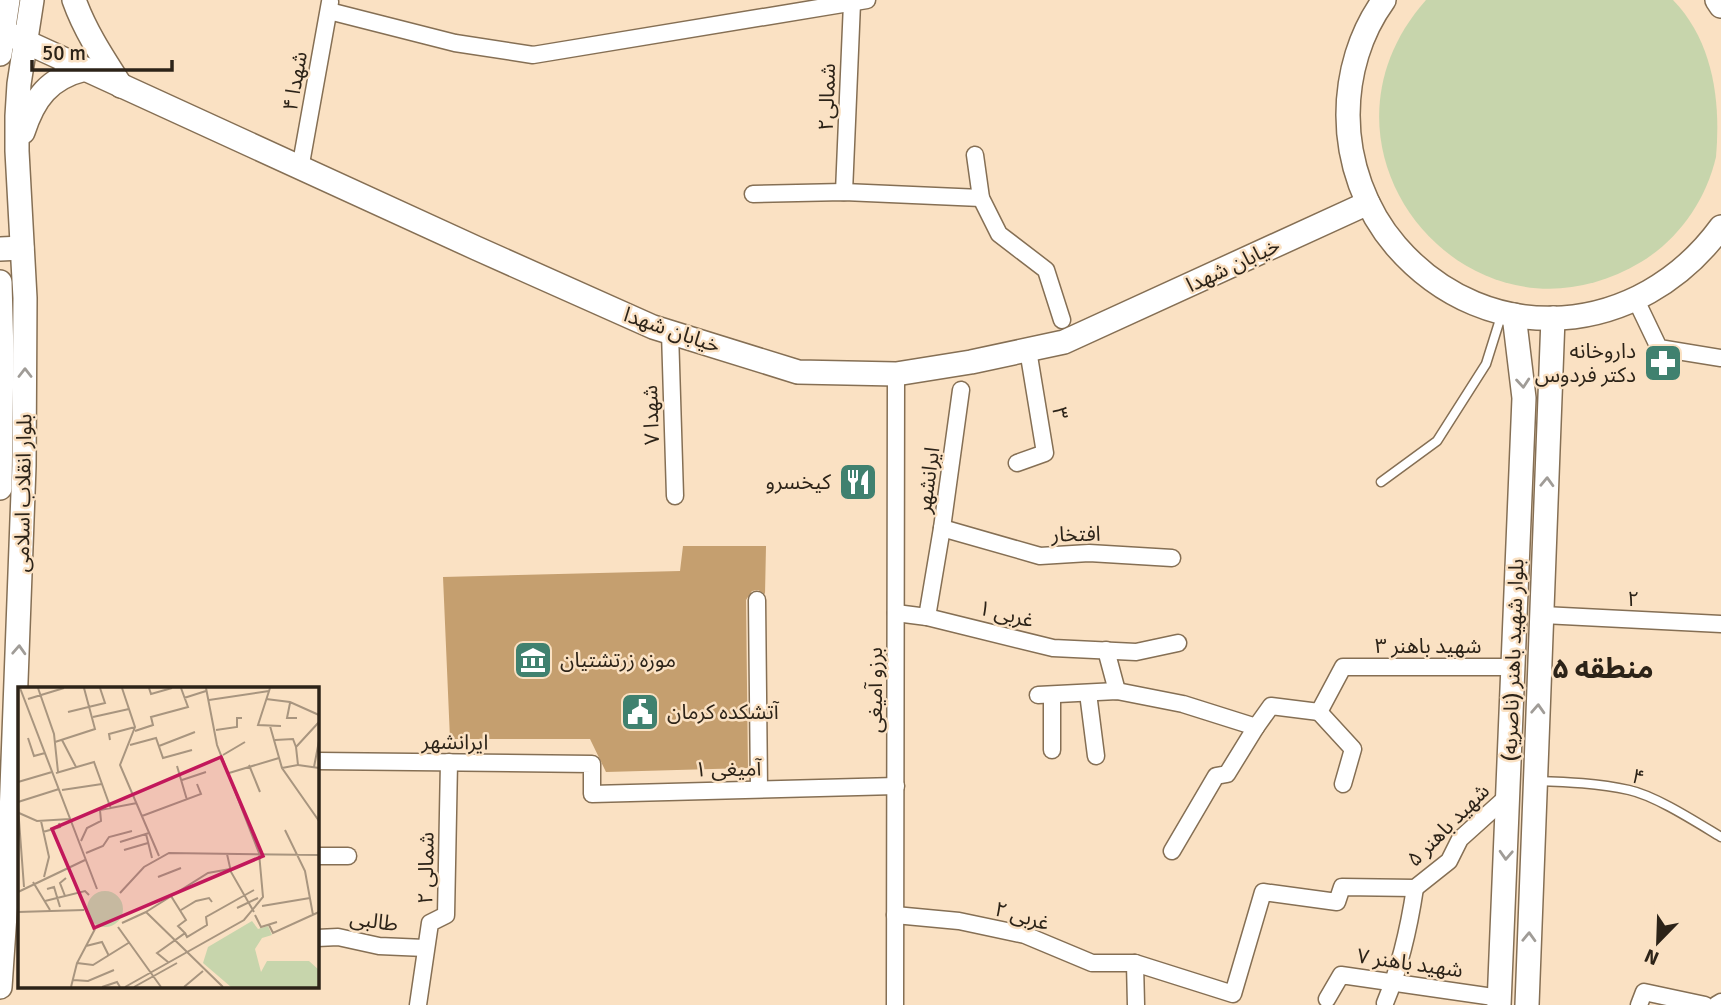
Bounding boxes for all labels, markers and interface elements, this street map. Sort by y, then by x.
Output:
scale bar [32,28,172,72]
text: 50 m [42,40,86,66]
street label: شهدا ۴ [277,49,313,113]
street label: شمالی۲ [813,63,841,131]
street label: خیابان شهدا [1182,232,1284,298]
street label: خیابان شهدا [620,301,724,359]
place label: داروخانه دکتر فردوس [1535,338,1636,388]
pharmacy icon: داروخانه دکتر فردوس [1642,342,1684,384]
one-way arrow [17,367,33,378]
one-way arrow [1515,377,1530,388]
street label: شهدا ۷ [637,385,665,445]
street label: ۳ [1046,405,1074,421]
street label: بلوار انقلاب اسلامی [9,413,37,573]
street label: ایرانشهر [910,445,946,516]
restaurant icon: کیخسرو [837,461,879,503]
place label: کیخسرو [766,469,831,495]
one-way arrow [1540,476,1555,487]
street label: افتخار [1050,521,1101,547]
street label: بلوار شهید باهنر (ناصریه) [1496,558,1530,762]
street label: ۲ [1626,586,1640,612]
street label: ۱ غربی [976,595,1036,633]
street label: شهید باهنر ۳ [1375,633,1481,659]
museum icon: موزه زرتشتیان [512,639,554,681]
one-way arrow [11,644,26,655]
place label: موزه زرتشتیان [560,647,676,673]
street label: برزو آمیغی [862,647,888,733]
district label: منطقه ۵ [1553,652,1653,686]
inset map [18,687,318,988]
public building icon: آتشکده کرمان [619,691,661,733]
place label: آتشکده کرمان [667,699,780,725]
one-way arrow [1530,704,1545,715]
street label: ایرانشهر [421,728,488,756]
street label: آمیغی ۱ [694,755,763,783]
street label: ۴ [1628,763,1648,791]
street label: شهید باهنر ۵ [1401,778,1495,872]
street label: ۲ شمالی [412,832,440,904]
one-way arrow [1498,849,1513,860]
street label: ۲ غربی [992,896,1052,936]
street label: طالبی [348,905,400,937]
north arrow [1623,907,1693,977]
one-way arrow [1522,931,1537,942]
street label: شهید باهنر ۷ [1355,943,1465,983]
text: N [1641,943,1663,970]

